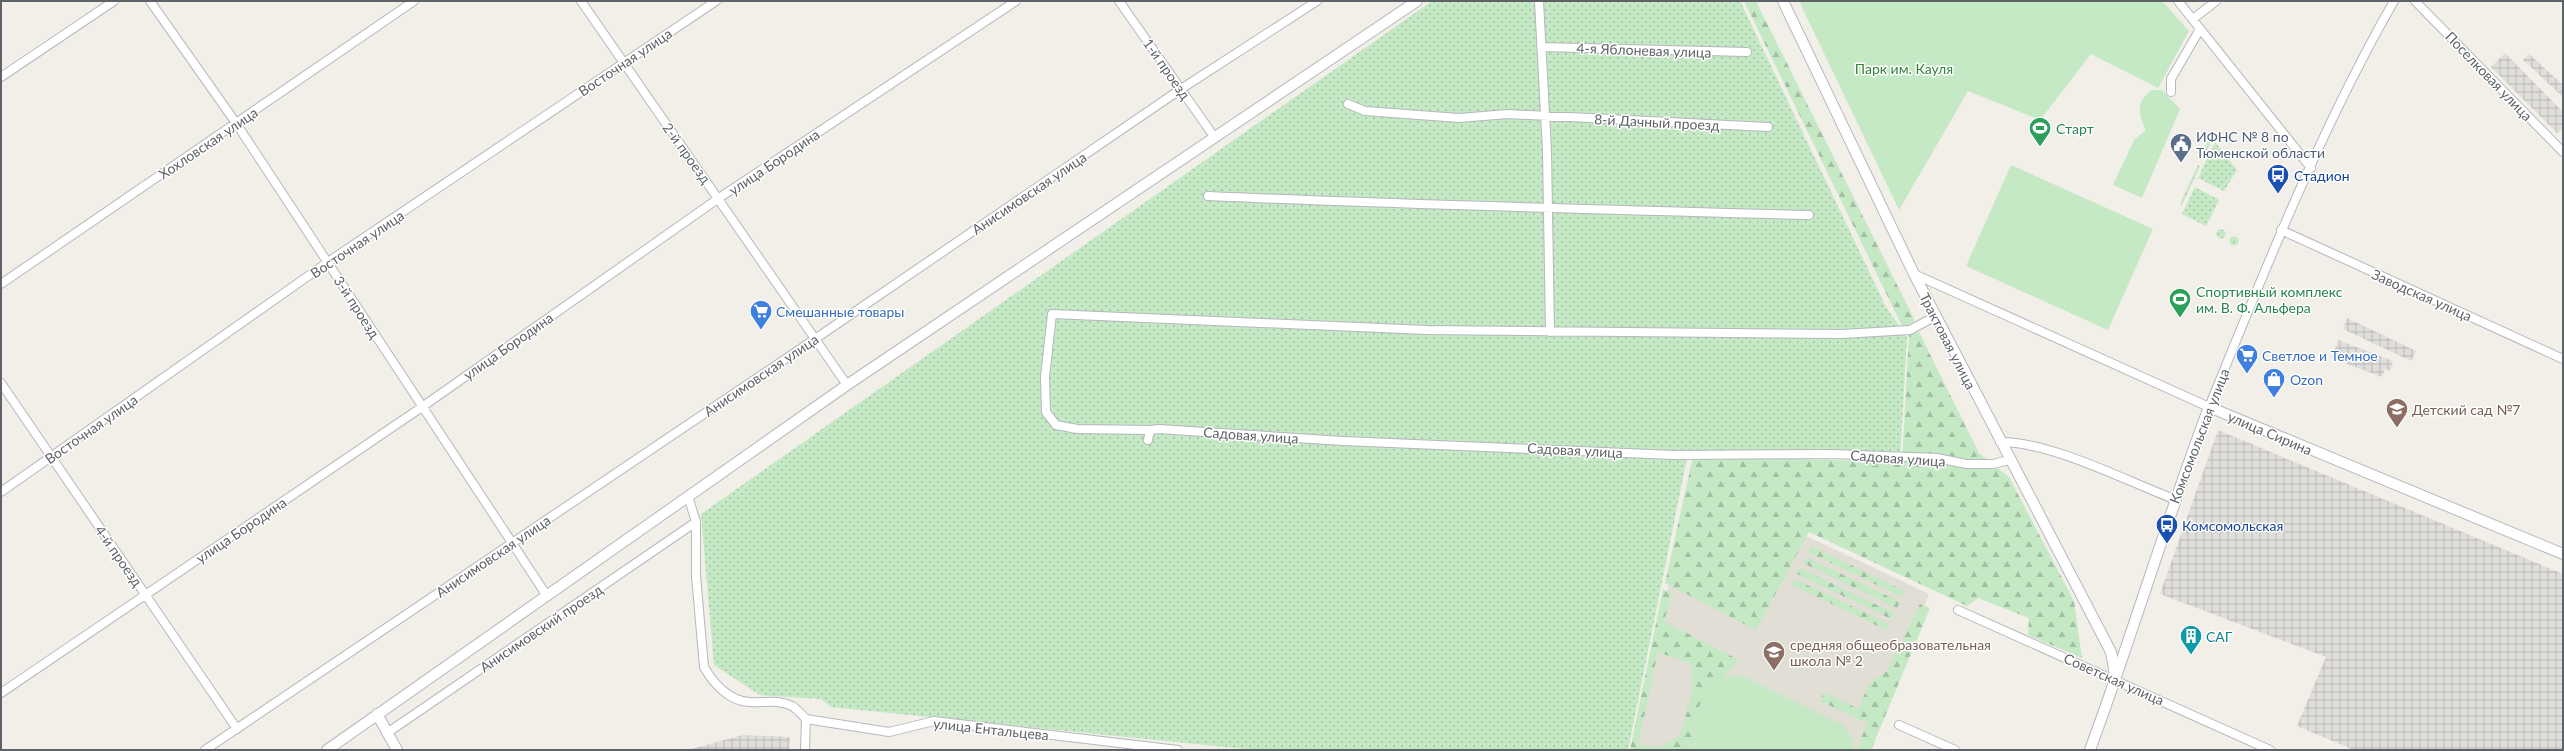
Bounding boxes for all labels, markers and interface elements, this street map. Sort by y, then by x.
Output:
street label: Восточная улица [575,24,675,100]
street label: Поселковая улица [2442,28,2536,124]
street label: 1-й проезд [1140,35,1194,103]
street label: 4-я Яблоневая улица [1576,39,1712,61]
park label: Парк им. Кауля [1855,60,1953,77]
street label: Хохловская улица [155,104,261,182]
street label: 8-й Дачный проезд [1594,110,1721,134]
sports icon: Старт [2027,115,2053,148]
street label: 2-й проезд [659,119,715,187]
place label: Старт [2056,120,2094,137]
street label: улица Бородина [726,125,823,199]
place label: ИФНС № 8 по Тюменской области [2196,128,2325,161]
public building icon: ИФНС № 8 по Тюменской области [2168,131,2194,164]
street label: Анисимовская улица [969,148,1090,238]
bus stop icon: Стадион [2265,162,2291,195]
place label: Стадион [2294,167,2350,184]
street label: Восточная улица [307,206,407,282]
street label: Заводская улица [2369,265,2475,325]
street label: 3-й проезд [331,273,384,342]
place label: Спортивный комплекс им. В. Ф. Альфера [2196,283,2343,316]
sports icon: Спортивный комплекс им. В. Ф. Альфера [2167,286,2193,319]
street label: Трактовая улица [1916,290,1980,392]
supermarket icon: Смешанные товары [748,298,774,331]
place label: Смешанные товары [776,303,904,320]
street label: улица Бородина [460,309,556,383]
street label: Анисимовская улица [701,330,822,420]
supermarket icon: Светлое и Темное [2234,342,2260,375]
place label: Светлое и Темное [2262,347,2378,364]
street label: Комсомольская улица [2165,366,2233,506]
shop icon: Ozon [2261,366,2287,399]
place label: Ozon [2290,371,2323,388]
street label: Восточная улица [41,391,141,467]
school or university icon: Детский сад №7 [2384,396,2410,429]
place label: Детский сад №7 [2412,401,2521,418]
street label: улица Сирина [2225,408,2315,458]
street label: Садовая улица [1203,423,1299,447]
street label: Садовая улица [1527,439,1623,461]
street label: Садовая улица [1850,446,1946,470]
street label: улица Бородина [193,493,290,567]
street label: Анисимовская улица [433,511,554,601]
bus stop icon: Комсомольская [2154,512,2180,545]
place label: Комсомольская [2182,517,2283,534]
street label: 4-й проезд [92,522,146,590]
street label: Анисимовский проезд [476,580,606,675]
building icon: САГ [2178,623,2204,656]
place label: САГ [2206,628,2233,645]
place label: средняя общеобразовательная школа № 2 [1790,636,1991,669]
school or university icon: средняя общеобразовательная школа № 2 [1761,639,1787,672]
street label: Советская улица [2061,649,2167,709]
street label: улица Ентальцева [932,714,1050,744]

